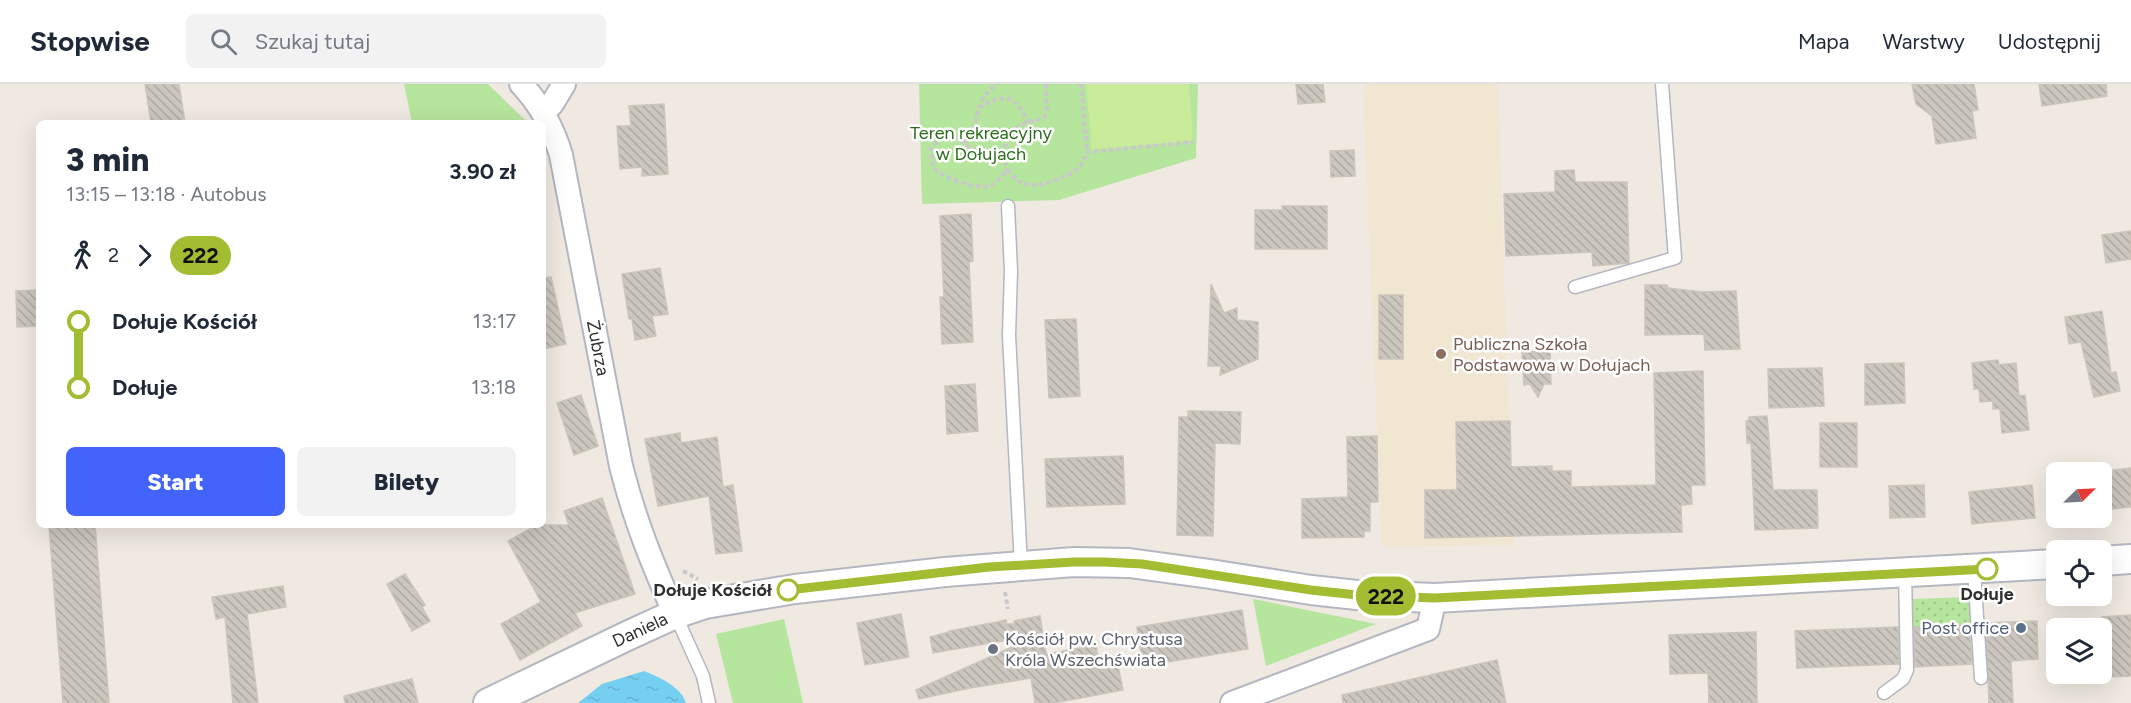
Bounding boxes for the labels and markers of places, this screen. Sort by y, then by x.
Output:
place label: Publiczna Szkoła Podstawowa w Dołujach [1453,333,1650,376]
marker: Publiczna Szkoła Podstawowa w Dołujach [1434,347,1448,361]
marker: Dołuje [1976,558,1998,580]
place label: Dołuje Kościół [653,579,772,601]
marker: Dołuje Kościół [777,579,799,601]
place label: Dołuje [1960,583,2014,605]
place label: Post office [1921,617,2009,639]
marker: Post office [2014,621,2028,635]
place label: Kościół pw. Chrystusa Króla Wszechświata [1005,628,1183,671]
marker: Kościół pw. Chrystusa Króla Wszechświata [986,642,1000,656]

